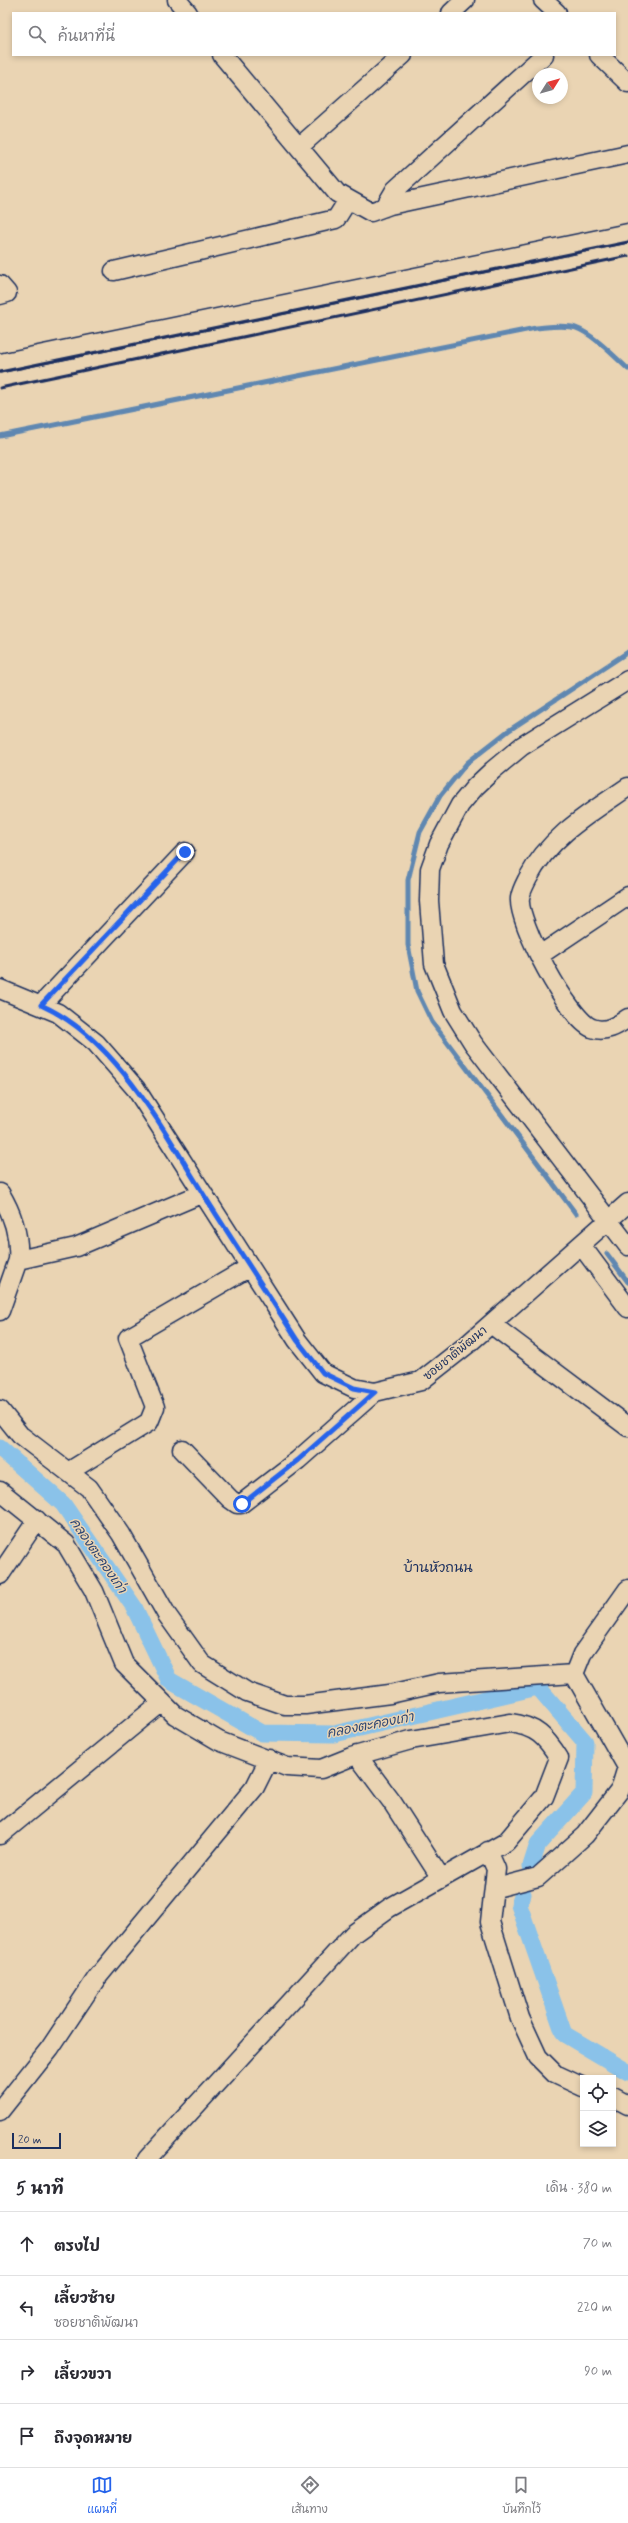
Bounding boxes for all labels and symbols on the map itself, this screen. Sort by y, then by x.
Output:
north arrow [532,68,568,104]
route end [176,843,194,861]
street label: ซอยชาติพัฒนา [420,1323,491,1385]
route start [233,1495,251,1513]
water label: คลองตะคองเก่า [66,1514,132,1598]
district label: บ้านหัวถนน [403,1559,473,1577]
water label: คลองตะคองเก่า [325,1708,416,1742]
scale bar [12,2131,61,2150]

